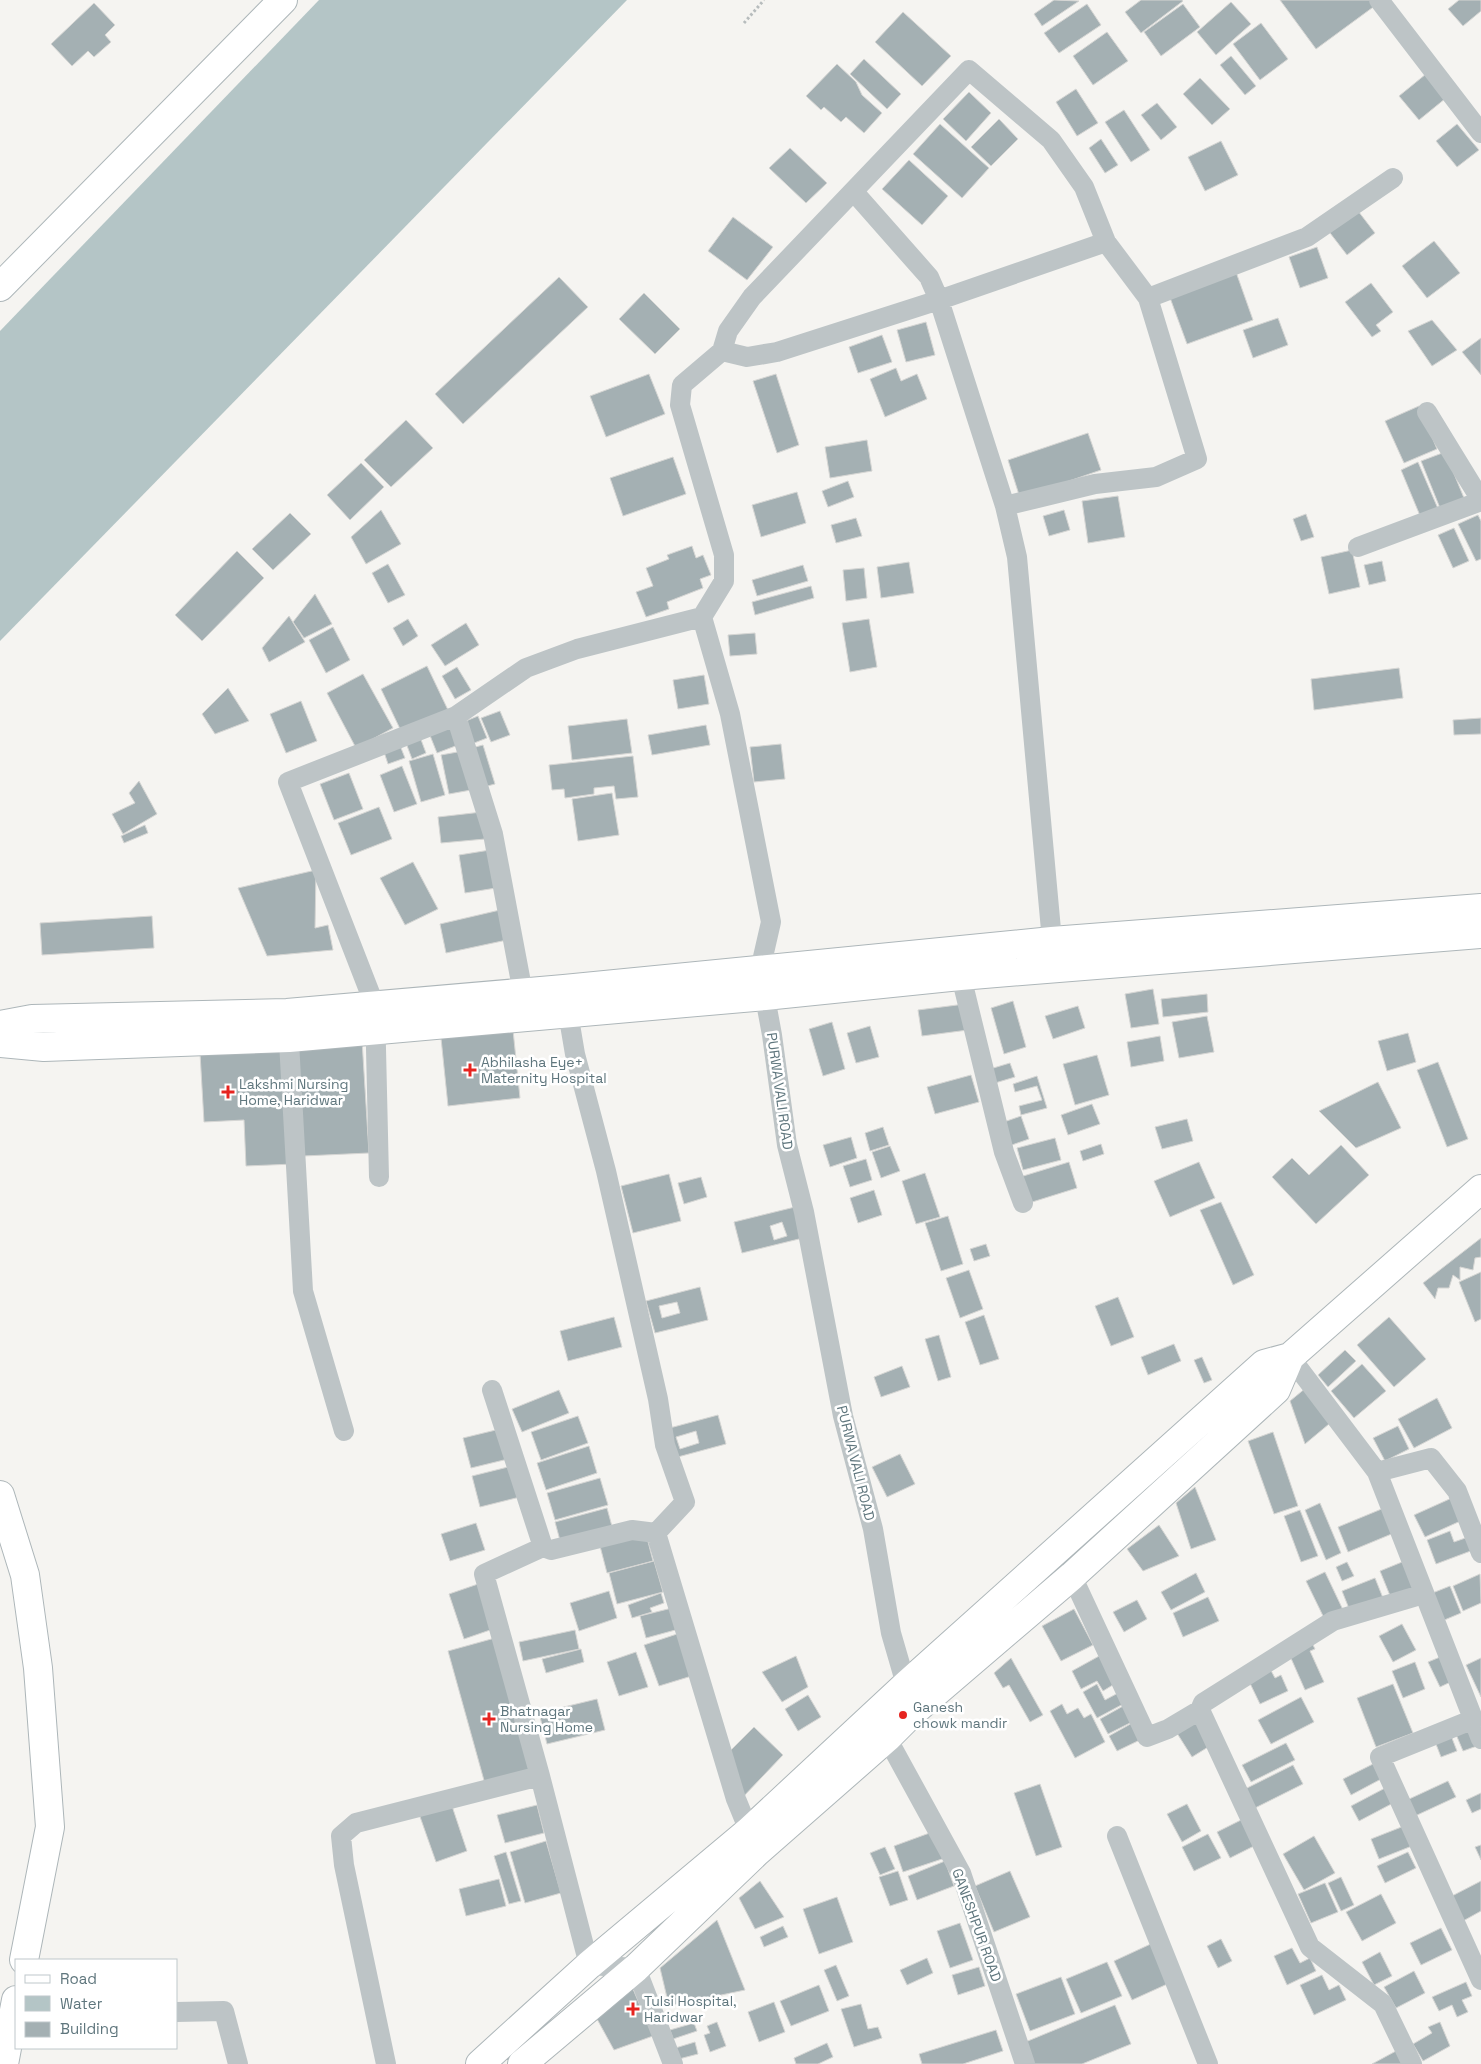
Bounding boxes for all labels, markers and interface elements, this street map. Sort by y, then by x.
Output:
street label: PURWA VALI ROAD [763,1031,797,1151]
place label: Abhilasha Eye+ Maternity Hospital [481,1053,607,1087]
marker: Abhilasha Eye+ Maternity Hospital [463,1063,477,1077]
place label: Lakshmi Nursing Home, Haridwar [239,1075,348,1109]
marker: Lakshmi Nursing Home, Haridwar [221,1085,235,1099]
street label: PURWA VALI ROAD [833,1404,879,1522]
place label: Ganesh chowk mandir [913,1698,1007,1732]
place label: Bhatnagar Nursing Home [500,1702,593,1736]
marker: Ganesh chowk mandir [897,1709,909,1721]
marker: Bhatnagar Nursing Home [482,1712,496,1726]
street label: GANESHPUR ROAD [948,1866,1006,1984]
legend [15,1959,178,2049]
text: Road [60,1969,97,1988]
place label: Tulsi Hospital, Haridwar [644,1992,737,2026]
text: Water [60,1994,103,2013]
marker: Tulsi Hospital, Haridwar [626,2002,640,2016]
text: Building [60,2019,119,2038]

